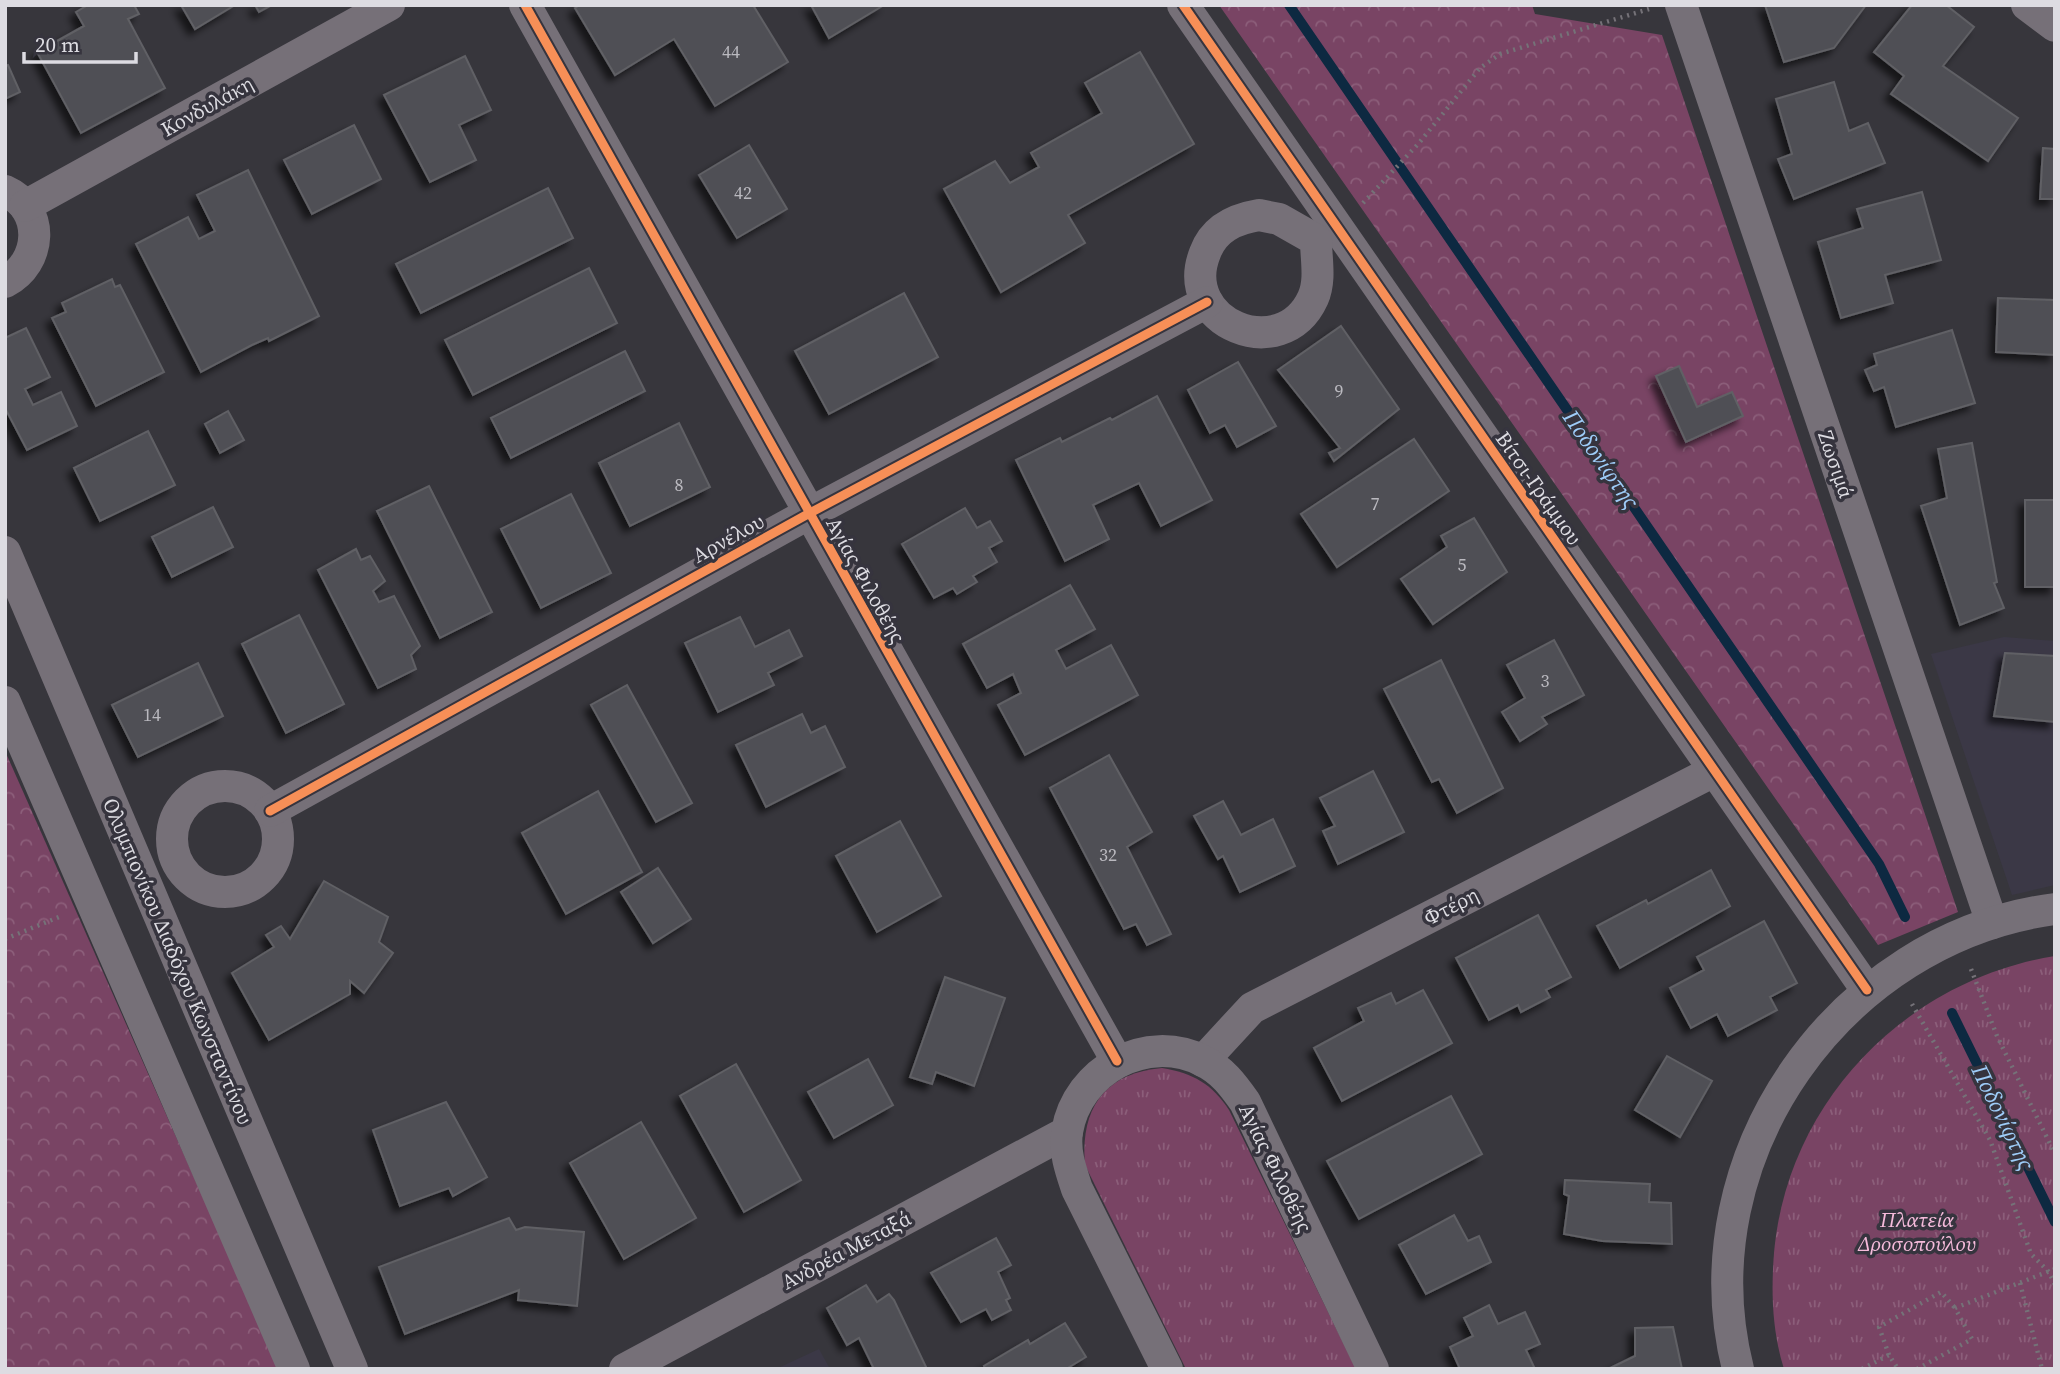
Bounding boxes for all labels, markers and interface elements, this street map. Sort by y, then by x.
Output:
scale bar [24,21,136,65]
text: 20 m [35,30,80,59]
house number: 44 [722,39,740,64]
street label: Κονδυλάκη [156,69,258,143]
house number: 42 [734,180,752,205]
house number: 9 [1335,378,1344,403]
water label: Ποδονίφτης [1555,403,1647,515]
street label: Βίτσι-Γράμμου [1489,425,1589,551]
street label: Ζωσιμά [1811,427,1861,502]
house number: 8 [675,472,684,497]
house number: 7 [1371,491,1380,516]
street label: Αρνέλου [687,506,769,570]
street label: Αγίας Φιλοθέης [819,512,913,648]
house number: 5 [1458,552,1467,577]
house number: 3 [1541,668,1550,693]
house number: 14 [143,702,161,727]
street label: Ολυμπιονίκου Διαδόχου Κωνσταντίνου [96,793,260,1129]
house number: 32 [1099,842,1117,867]
street label: Φτέρη [1419,880,1483,932]
water label: Ποδονίφτης [1963,1058,2043,1176]
street label: Αγίας Φιλοθέης [1232,1099,1320,1237]
street label: Ανδρέα Μεταξά [776,1204,916,1296]
park label: Πλατεία Δροσοπούλου [1857,1205,1976,1258]

